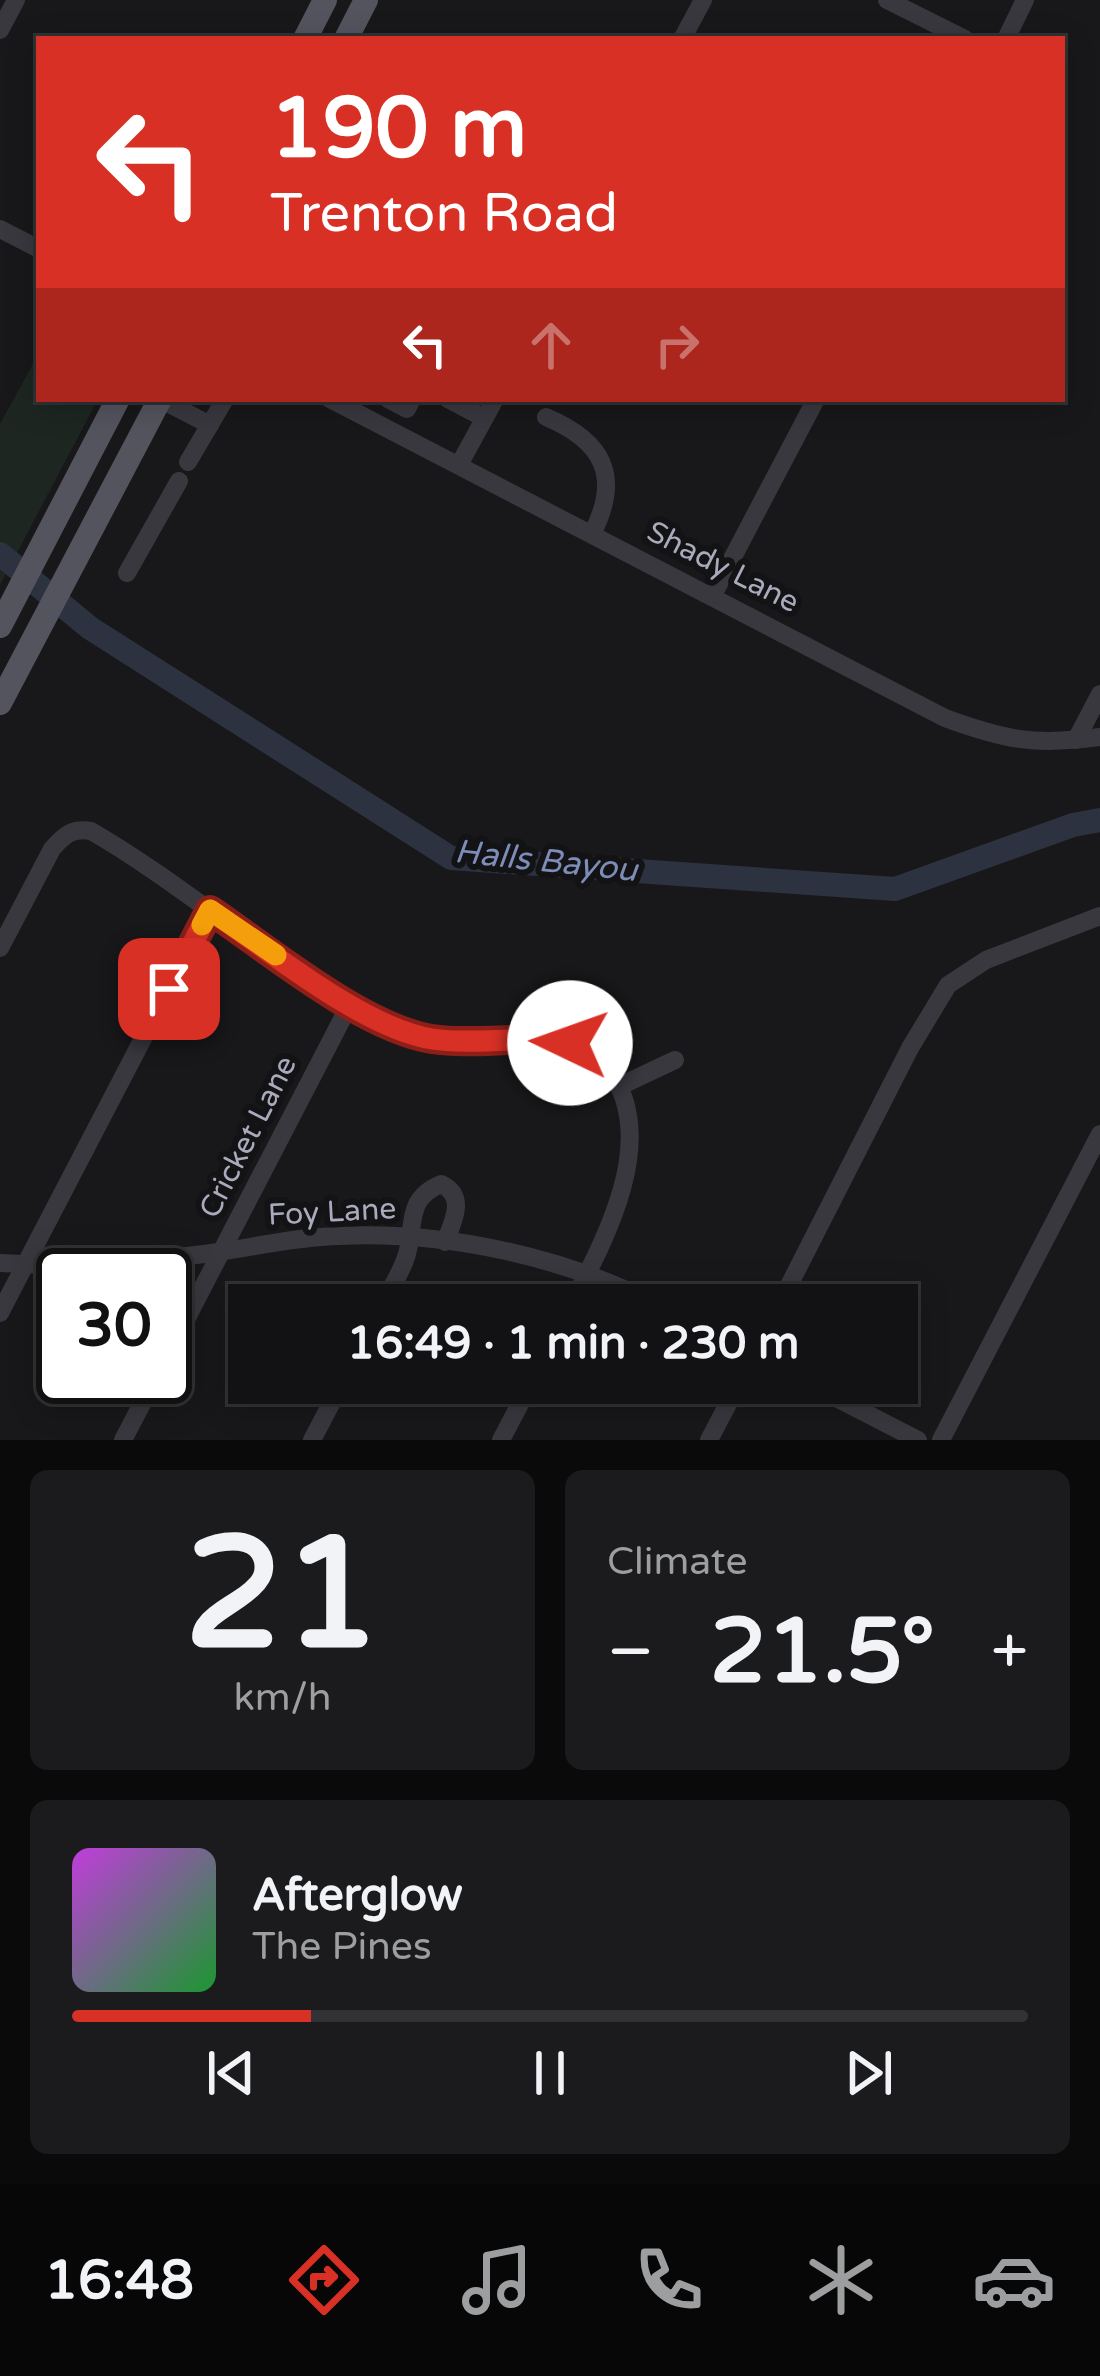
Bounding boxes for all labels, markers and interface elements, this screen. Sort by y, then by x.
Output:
text: 190 m [270,79,527,180]
icon: left [72,84,228,240]
text: Trenton Road [270,181,618,246]
icon: left [392,312,458,378]
icon: ahead [518,312,584,378]
icon: right [644,312,710,378]
street label: Shady Lane [641,513,805,621]
water label: Halls Bayou [453,832,641,890]
pin [118,938,220,1040]
icon: arrive [136,956,202,1022]
position arrow [507,980,633,1106]
street label: Cricket Lane [191,1050,305,1224]
street label: Foy Lane [267,1190,397,1234]
speed limit sign: 30 [36,1248,192,1404]
text: 16:49 · 1 min · 230 m [347,1317,799,1371]
text: 21 [185,1502,380,1690]
text: Climate [607,1538,747,1585]
text: 21.5° [710,1598,935,1707]
text: − [607,1612,654,1692]
text: + [991,1612,1028,1692]
text: km/h [233,1674,332,1721]
text: Afterglow [252,1869,463,1923]
text: The Pines [252,1923,432,1970]
icon: previous [198,2040,264,2106]
icon: pause [517,2040,583,2106]
icon: next [836,2040,902,2106]
icon: directions [282,2238,366,2322]
icon: music [455,2238,539,2322]
icon: phone [627,2238,711,2322]
icon: climate [799,2238,883,2322]
icon: car [972,2238,1056,2322]
text: 16:48 [44,2248,194,2313]

